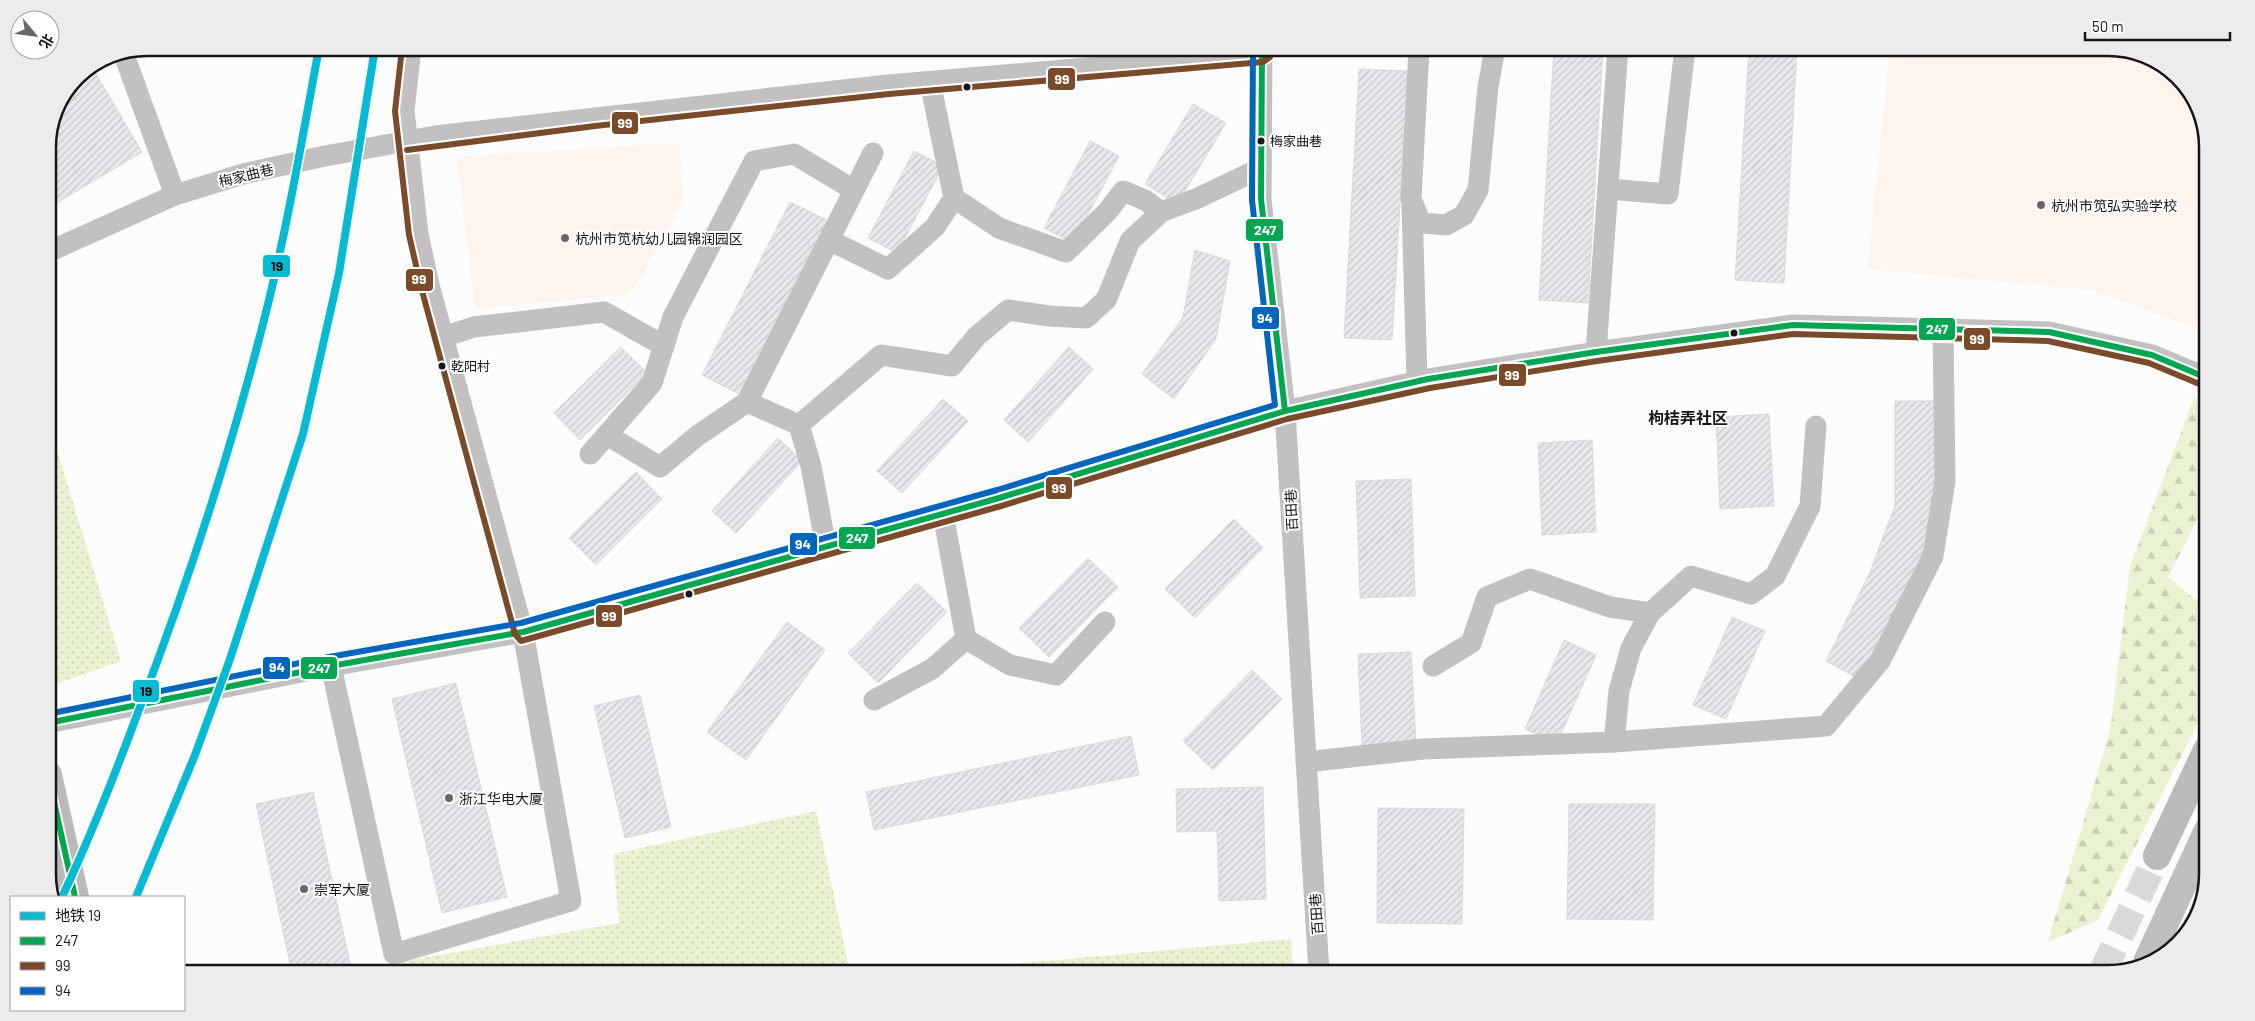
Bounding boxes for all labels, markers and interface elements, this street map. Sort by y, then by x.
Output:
north arrow [10,10,60,60]
scale bar [2085,10,2230,42]
text: 50 m [2092,17,2124,35]
text: 北 [36,31,58,52]
line badge: 99 [1047,67,1076,91]
text: 99 [1055,70,1069,87]
unlabelled marker [962,82,972,92]
line badge: 99 [611,111,639,135]
text: 99 [618,114,632,131]
place label: 梅家曲巷 [1270,133,1322,149]
marker: 梅家曲巷 [1256,136,1266,146]
street label: 梅家曲巷 [217,160,275,190]
place label: 杭州市笕弘实验学校 [2051,197,2177,214]
marker: 杭州市笕弘实验学校 [2035,199,2047,211]
line badge: 247 [1245,218,1284,242]
text: 247 [1254,221,1276,238]
place label: 杭州市笕杭幼儿园锦润园区 [575,230,743,247]
marker: 杭州市笕杭幼儿园锦润园区 [559,232,571,244]
line badge: 19 [262,254,291,278]
text: 19 [271,257,283,274]
line badge: 99 [405,268,434,292]
text: 99 [412,270,426,287]
line badge: 94 [1251,306,1280,330]
text: 94 [1257,309,1273,326]
line badge: 247 [1918,317,1956,341]
text: 247 [1926,320,1948,337]
line badge: 99 [1963,327,1991,351]
unlabelled marker [1729,328,1739,338]
text: 99 [1970,330,1984,347]
place label: 乾阳村 [451,358,490,374]
marker: 乾阳村 [437,361,447,371]
line badge: 99 [1498,363,1527,387]
text: 99 [1505,366,1519,383]
district label: 枸桔弄社区 [1648,408,1728,427]
line badge: 99 [1045,476,1073,500]
text: 99 [1052,479,1066,496]
street label: 百田巷 [1281,489,1301,531]
line badge: 247 [838,526,876,550]
text: 247 [846,529,868,546]
line badge: 94 [789,532,818,556]
text: 94 [795,535,811,552]
unlabelled marker [684,589,694,599]
line badge: 99 [595,604,623,628]
text: 99 [602,607,616,624]
line badge: 94 [262,656,291,680]
line badge: 247 [300,656,338,680]
text: 94 [269,658,285,675]
text: 247 [308,659,330,676]
line badge: 19 [132,679,160,703]
text: 19 [140,682,152,699]
place label: 浙江华电大厦 [459,790,543,807]
marker: 浙江华电大厦 [443,792,455,804]
place label: 崇军大厦 [314,881,370,898]
marker: 崇军大厦 [298,883,310,895]
street label: 百田巷 [1306,892,1326,936]
legend [10,896,185,1011]
text: 地铁 19 [55,906,101,924]
text: 247 [55,931,78,949]
text: 99 [55,956,71,974]
text: 94 [55,981,71,999]

